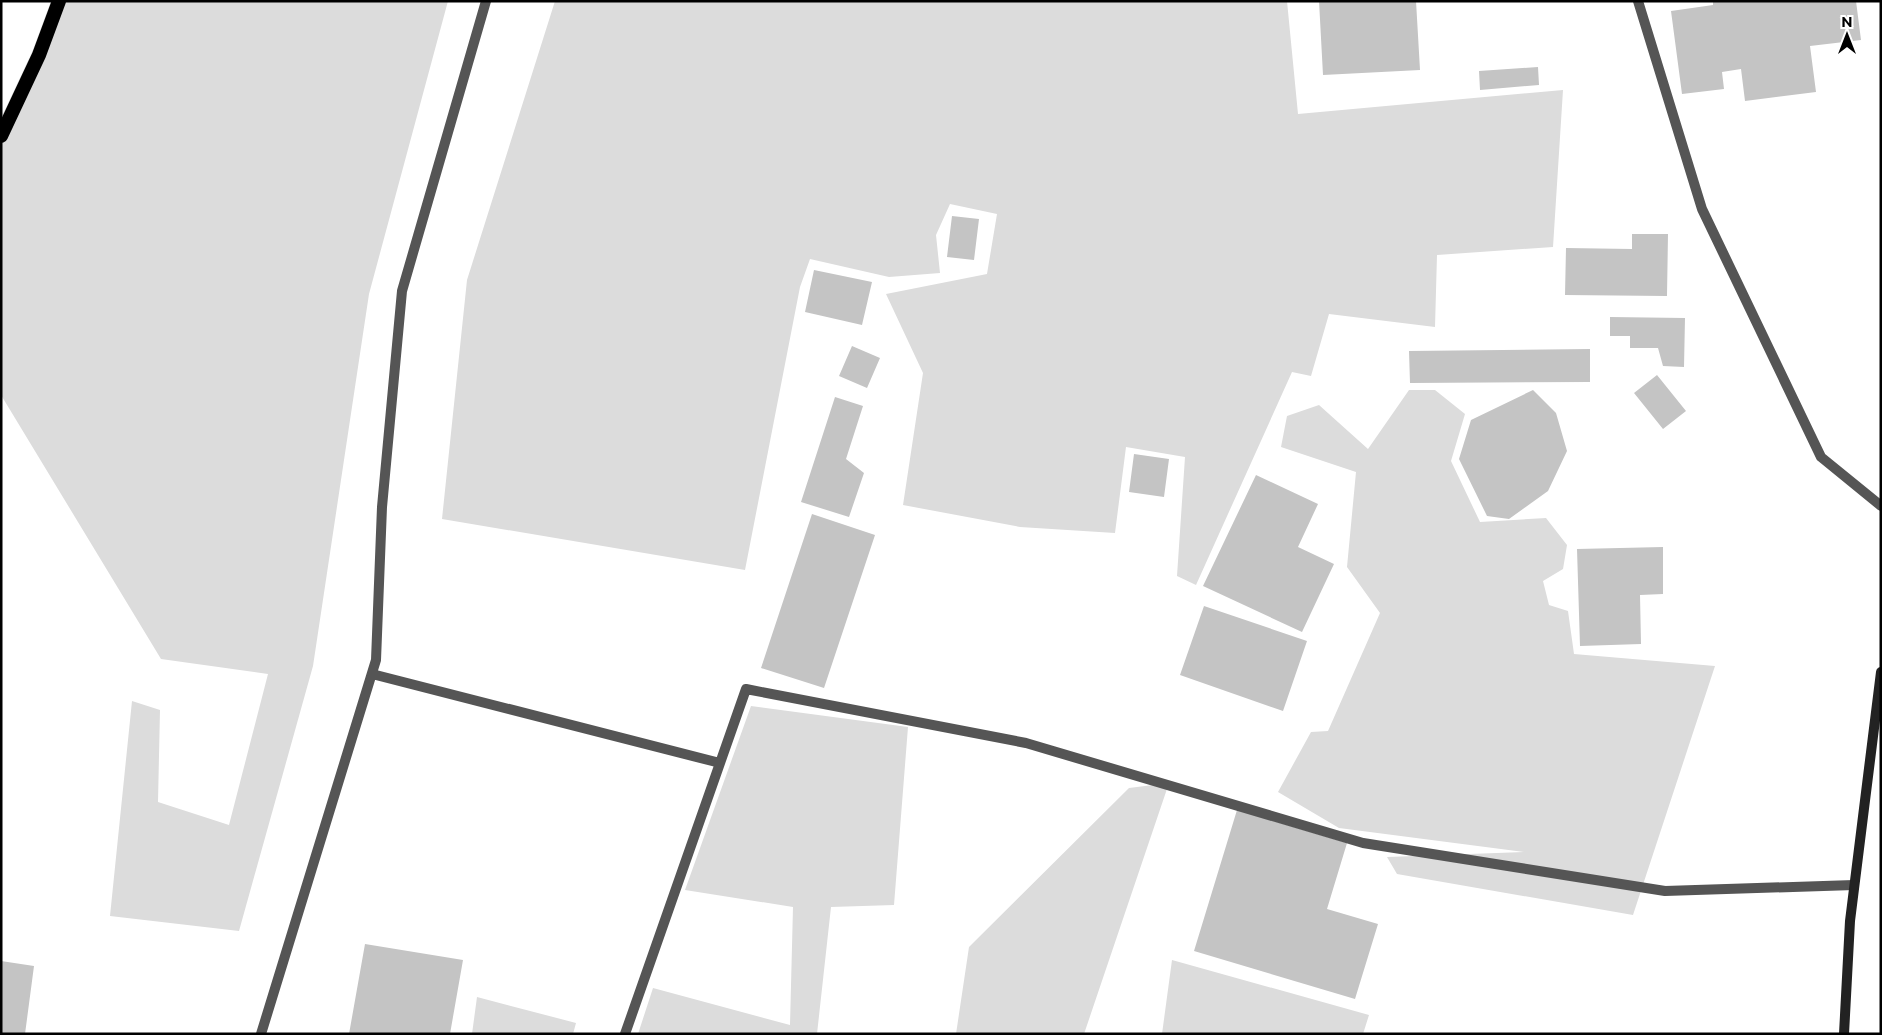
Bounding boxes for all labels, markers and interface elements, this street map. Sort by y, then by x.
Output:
north arrow [1822,10,1872,60]
text: N [1841,13,1853,31]

